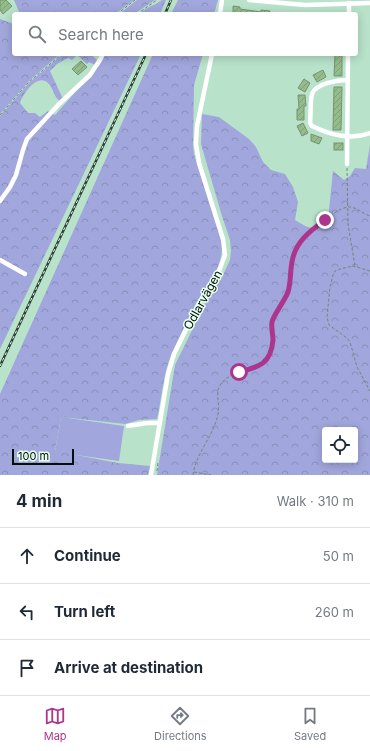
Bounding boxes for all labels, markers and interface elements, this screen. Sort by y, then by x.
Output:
search box [12,12,358,56]
icon: search [26,23,48,45]
text: Search here [58,25,144,44]
route end [316,211,334,229]
street label: Odlarvägen [180,267,225,332]
route start [230,363,248,381]
map controls [322,427,358,463]
button: locate [322,427,358,463]
scale bar [12,447,74,466]
text: 100 m [18,449,49,463]
text: 4 min [16,491,62,511]
text: Walk · 310 m [277,493,354,509]
icon: ahead [16,545,38,567]
text: Continue [54,546,121,565]
text: 50 m [323,548,354,564]
icon: left [16,601,38,623]
text: Turn left [54,602,115,621]
text: 260 m [315,604,354,620]
icon: arrive [16,657,38,679]
text: Arrive at destination [54,658,203,677]
tab: Map [44,705,67,743]
tab: Directions [154,705,207,743]
tab: Saved [294,705,326,743]

